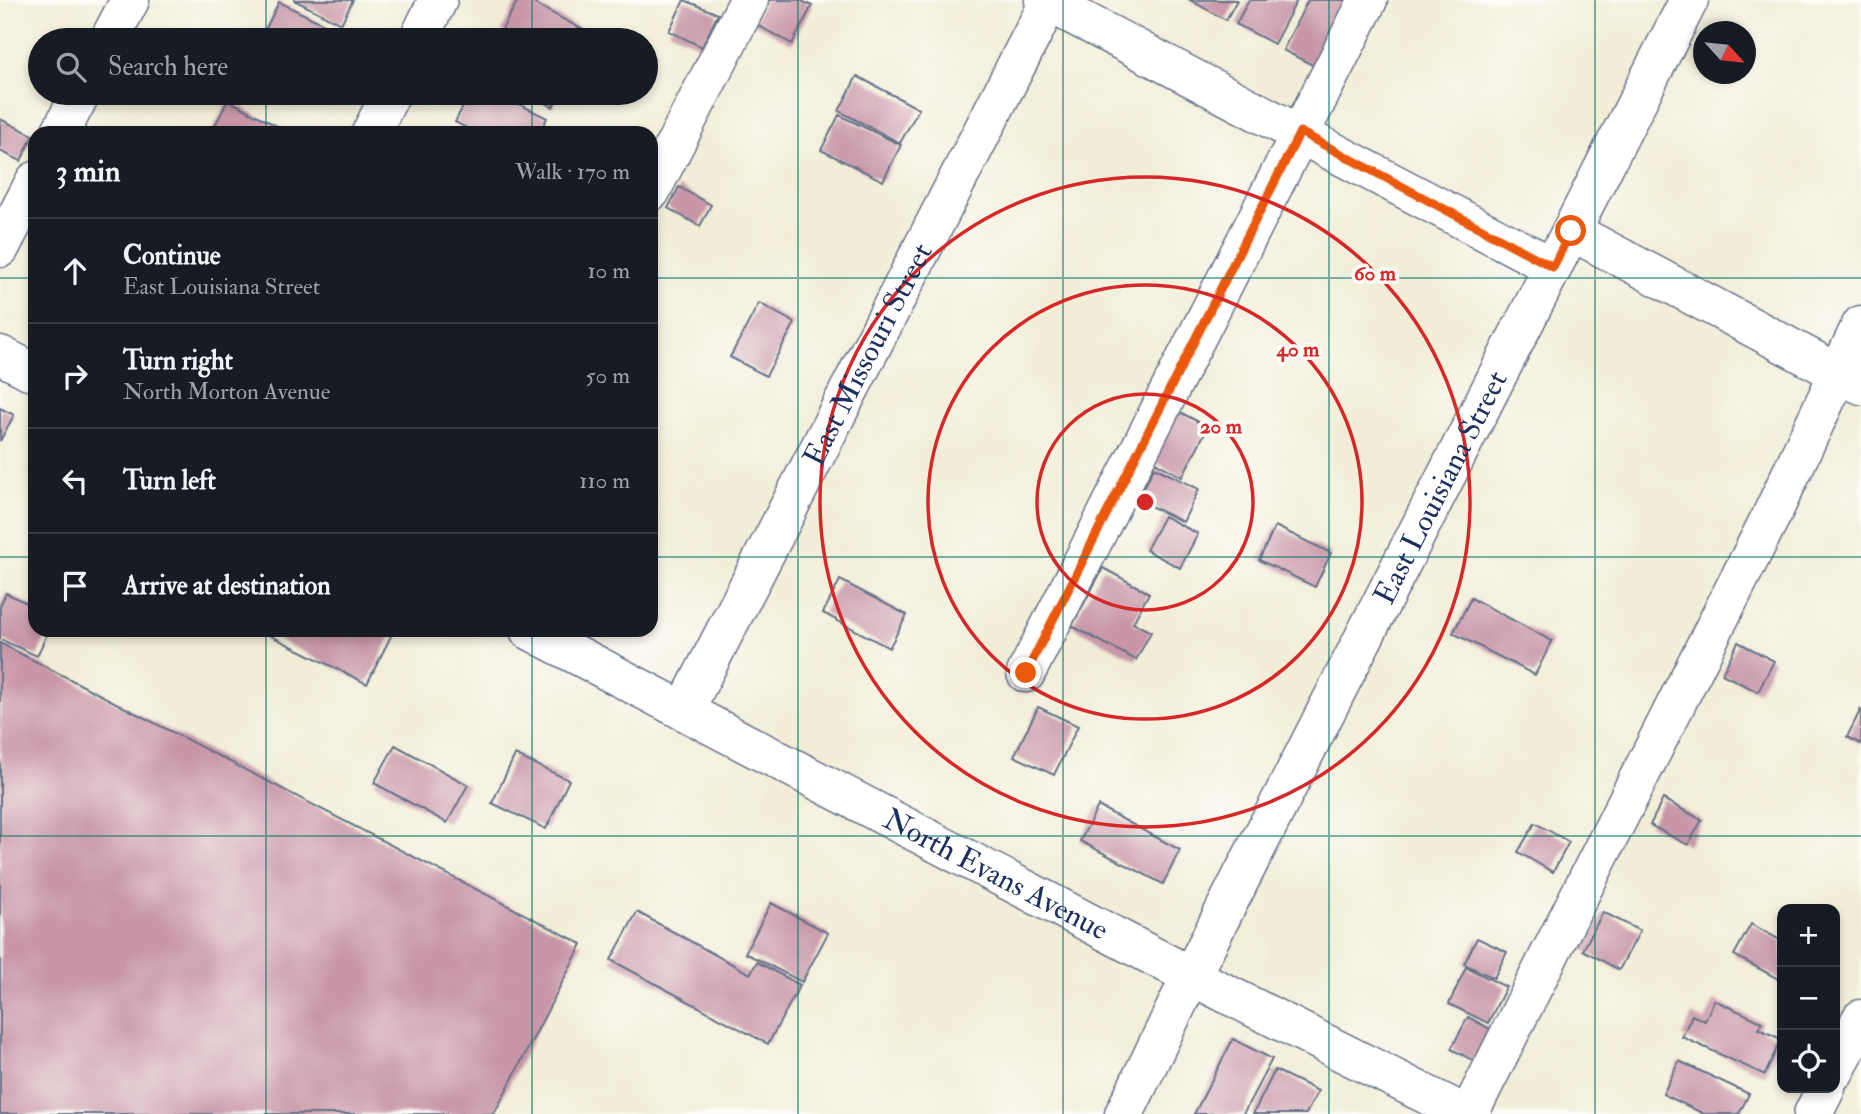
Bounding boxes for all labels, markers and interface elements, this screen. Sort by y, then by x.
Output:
north arrow [1693,21,1756,84]
search box [28,28,658,105]
icon: search [52,48,90,86]
text: Search here [108,51,228,83]
text: 3 min [56,153,121,190]
text: Walk · 170 m [515,157,630,186]
route start [1555,215,1586,246]
street label: East Missouri Street [795,237,941,472]
text: Continue [123,240,221,272]
icon: ahead [56,252,94,290]
text: 10 m [587,256,630,285]
text: 60 m [1354,260,1397,287]
text: East Louisiana Street [123,272,320,301]
text: 40 m [1276,336,1320,363]
text: Turn right [123,345,233,377]
icon: right [56,357,94,395]
text: 50 m [586,361,630,390]
street label: East Louisiana Street [1366,364,1516,611]
text: North Morton Avenue [123,377,330,406]
text: 20 m [1200,413,1243,440]
icon: left [56,462,94,500]
text: Turn left [123,465,216,497]
text: 110 m [579,466,630,495]
centre of rings [1133,490,1157,514]
icon: arrive [56,567,94,605]
text: Arrive at destination [123,570,331,602]
route end [1010,657,1041,688]
street label: North Evans Avenue [877,801,1115,949]
map controls [1777,904,1840,1093]
button: + [1777,904,1840,967]
button: − [1777,967,1840,1030]
button: locate [1777,1030,1840,1093]

